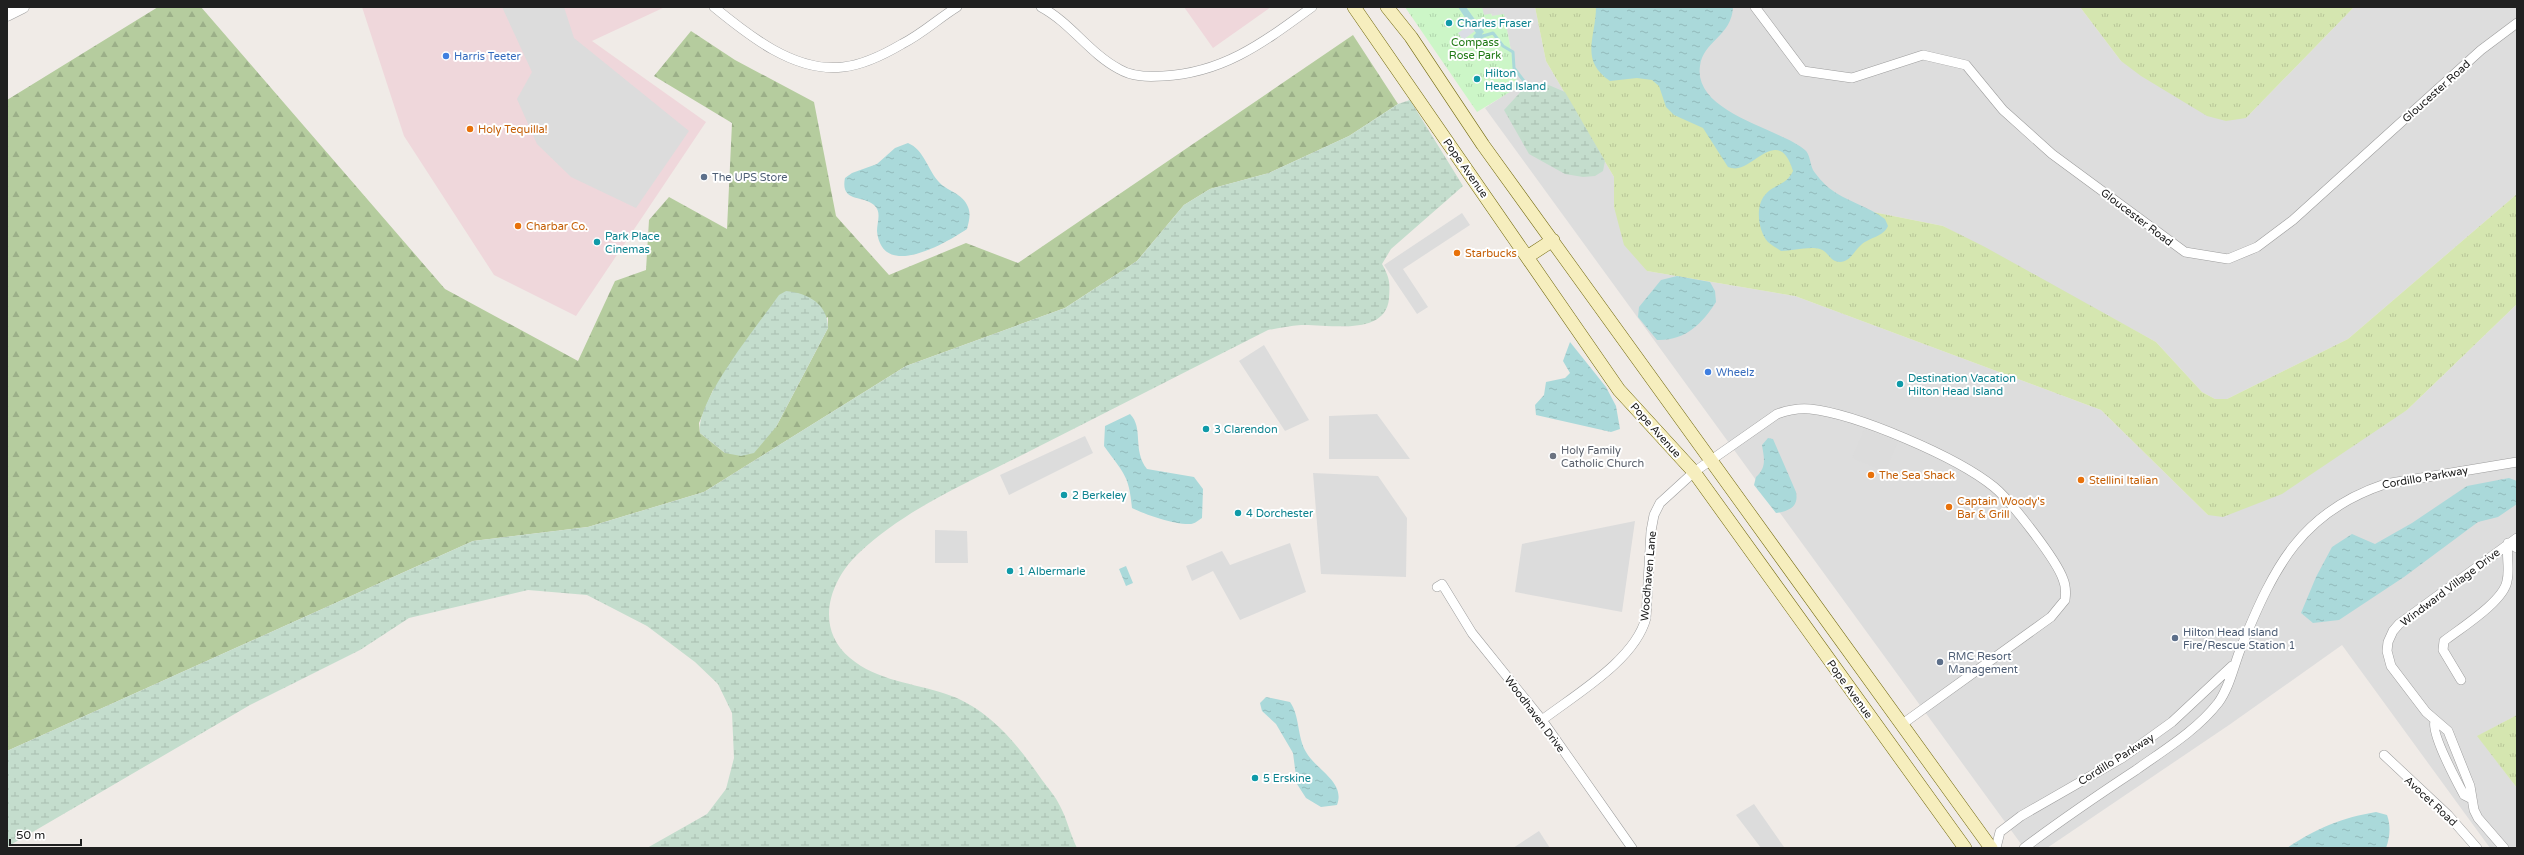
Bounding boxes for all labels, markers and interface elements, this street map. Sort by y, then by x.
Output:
place label: Charles Fraser [1457,17,1532,30]
marker: Charles Fraser [1444,18,1454,28]
park label: Compass Rose Park [1449,36,1501,62]
place label: Harris Teeter [454,50,522,63]
marker: Harris Teeter [441,51,451,61]
street label: Gloucester Road [2400,57,2473,125]
place label: Hilton Head Island [1485,67,1546,93]
marker: Hilton Head Island [1472,74,1482,84]
place label: Holy Tequilla! [478,123,548,136]
marker: Holy Tequilla! [465,124,475,134]
street label: Pope Avenue [1440,136,1491,200]
place label: The UPS Store [712,171,787,184]
marker: The UPS Store [699,172,709,182]
street label: Gloucester Road [2098,186,2175,249]
place label: Charbar Co. [526,220,588,233]
marker: Charbar Co. [513,221,523,231]
place label: Park Place Cinemas [605,230,660,256]
marker: Park Place Cinemas [592,237,602,247]
place label: Starbucks [1465,247,1517,260]
marker: Starbucks [1452,248,1462,258]
place label: Wheelz [1716,366,1755,379]
marker: Wheelz [1703,367,1713,377]
place label: Destination Vacation Hilton Head Island [1908,372,2016,398]
marker: Destination Vacation Hilton Head Island [1895,379,1905,389]
street label: Pope Avenue [1628,400,1684,460]
place label: 3 Clarendon [1214,423,1278,436]
marker: 3 Clarendon [1201,424,1211,434]
place label: Holy Family Catholic Church [1561,444,1644,470]
marker: Holy Family Catholic Church [1548,451,1558,461]
street label: Cordillo Parkway [2381,464,2469,491]
place label: The Sea Shack [1879,469,1955,482]
marker: The Sea Shack [1866,470,1876,480]
place label: Stellini Italian [2089,474,2158,487]
marker: Stellini Italian [2076,475,2086,485]
place label: 2 Berkeley [1072,489,1127,502]
marker: 2 Berkeley [1059,490,1069,500]
place label: Captain Woody's Bar & Grill [1957,495,2045,521]
marker: Captain Woody's Bar & Grill [1944,502,1954,512]
place label: 4 Dorchester [1246,507,1314,520]
marker: 4 Dorchester [1233,508,1243,518]
street label: Woodhaven Lane [1638,530,1659,622]
street label: Windward Village Drive [2398,546,2503,629]
place label: 1 Albermarle [1018,565,1086,578]
marker: 1 Albermarle [1005,566,1015,576]
place label: Hilton Head Island Fire/Rescue Station 1 [2183,626,2295,652]
marker: Hilton Head Island Fire/Rescue Station 1 [2170,633,2180,643]
place label: RMC Resort Management [1948,650,2018,676]
street label: Pope Avenue [1824,657,1875,721]
marker: RMC Resort Management [1935,657,1945,667]
street label: Woodhaven Drive [1502,674,1568,755]
street label: Cordillo Parkway [2076,731,2157,788]
place label: 5 Erskine [1263,772,1311,785]
marker: 5 Erskine [1250,773,1260,783]
street label: Avocet Road [2402,774,2460,829]
scale bar [10,821,81,847]
text: 50 m [16,828,45,842]

